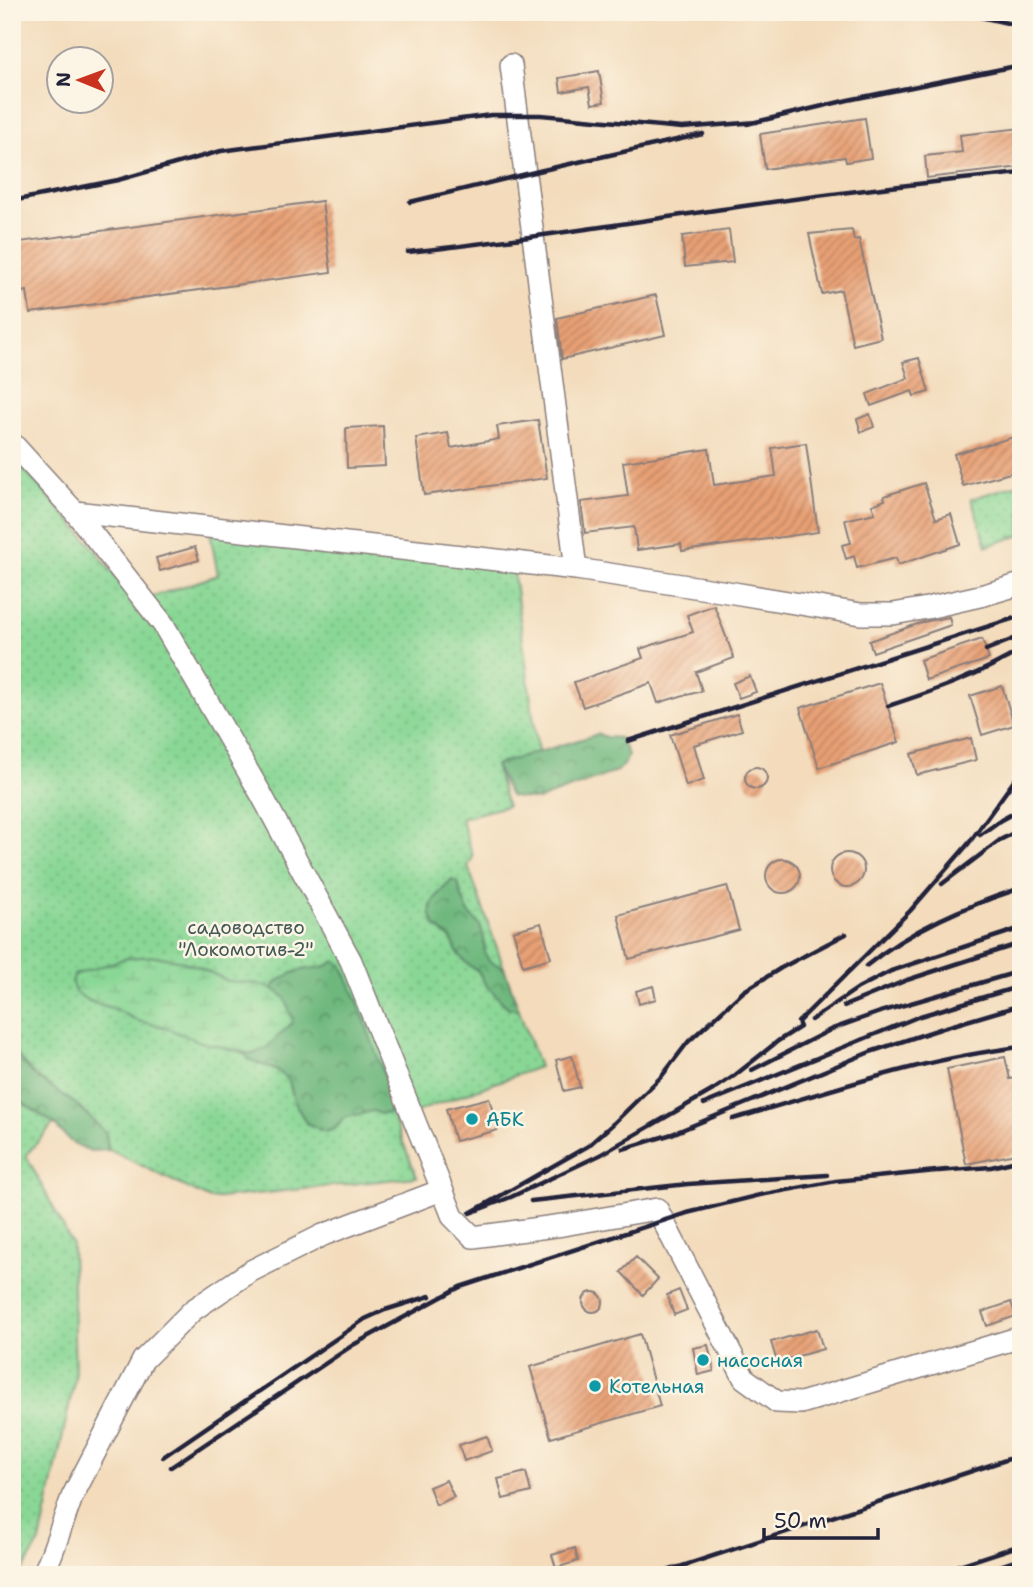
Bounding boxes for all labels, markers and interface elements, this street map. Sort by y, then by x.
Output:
north arrow [46,46,116,116]
text: N [51,72,76,87]
park label: садоводство "Локомотив-2" [178,915,314,962]
place label: АБК [486,1107,524,1132]
marker: АБК [464,1111,480,1127]
place label: насосная [717,1348,803,1373]
marker: насосная [695,1352,711,1368]
place label: Котельная [609,1374,705,1399]
marker: Котельная [587,1378,603,1394]
scale bar [764,1496,877,1540]
text: 50 m [774,1507,827,1535]

